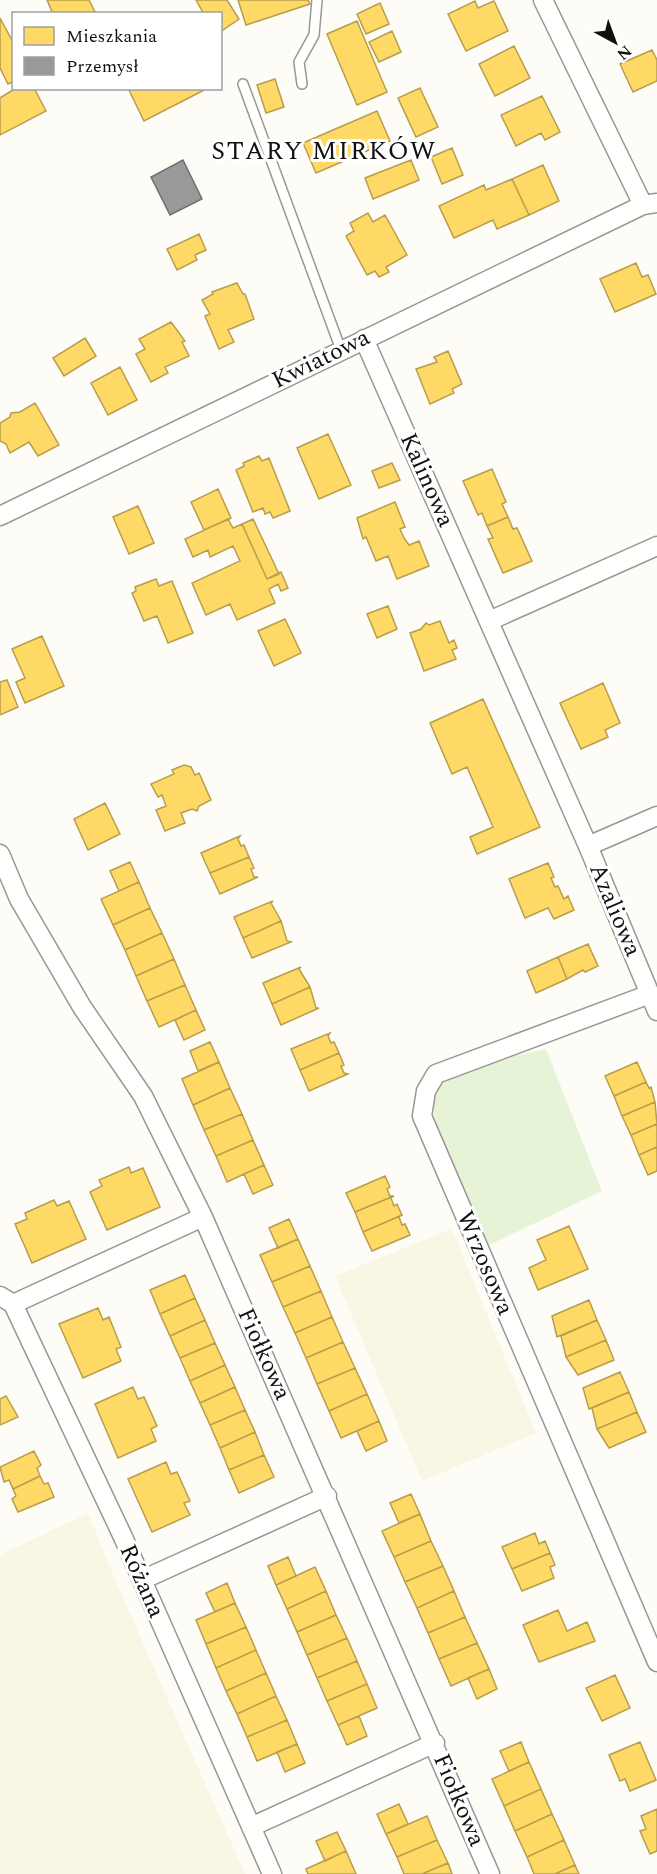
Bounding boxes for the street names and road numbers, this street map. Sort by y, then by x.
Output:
street label: Kwiatowa [266,320,376,398]
street label: Kalinowa [390,427,464,533]
street label: Azaliowa [579,858,651,962]
street label: Wrzosowa [447,1205,523,1321]
street label: Fiołkowa [228,1302,300,1406]
street label: Różana [110,1538,174,1624]
street label: Fiołkowa [423,1748,495,1852]

